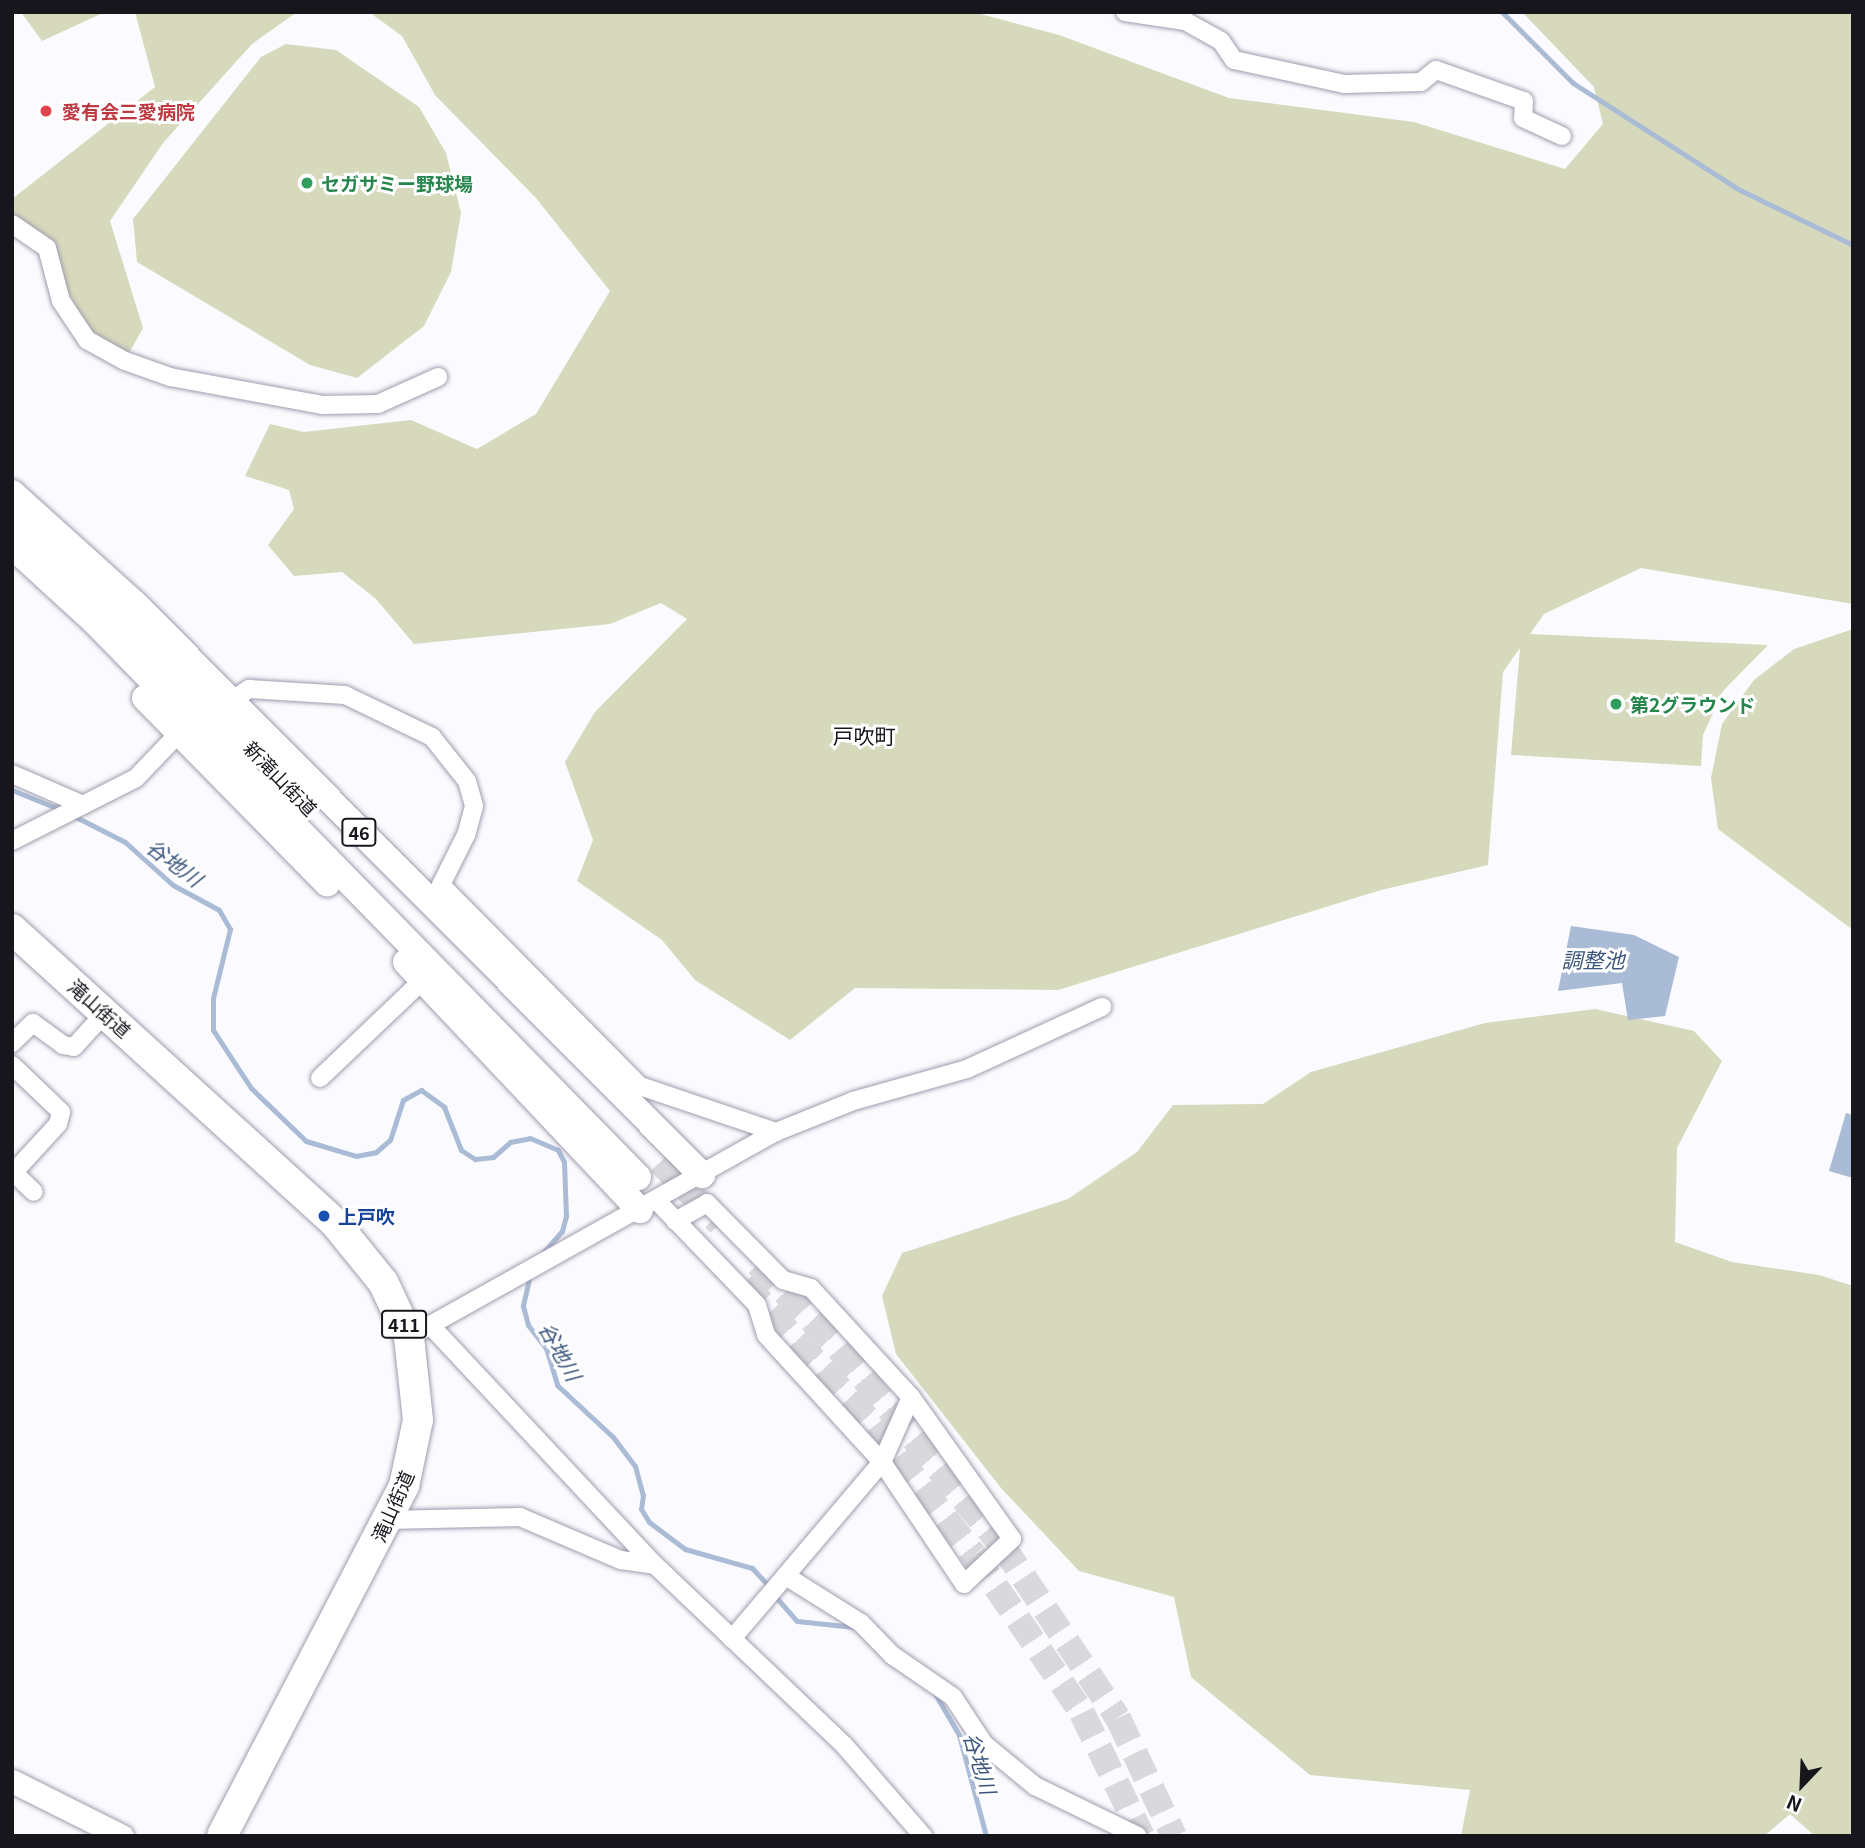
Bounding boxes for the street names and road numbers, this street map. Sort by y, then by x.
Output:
street label: 新滝山街道 [240,736,322,820]
road number: 46 [340,818,378,846]
street label: 滝山街道 [64,974,136,1042]
road number: 411 [380,1310,428,1338]
street label: 滝山街道 [366,1467,418,1545]

